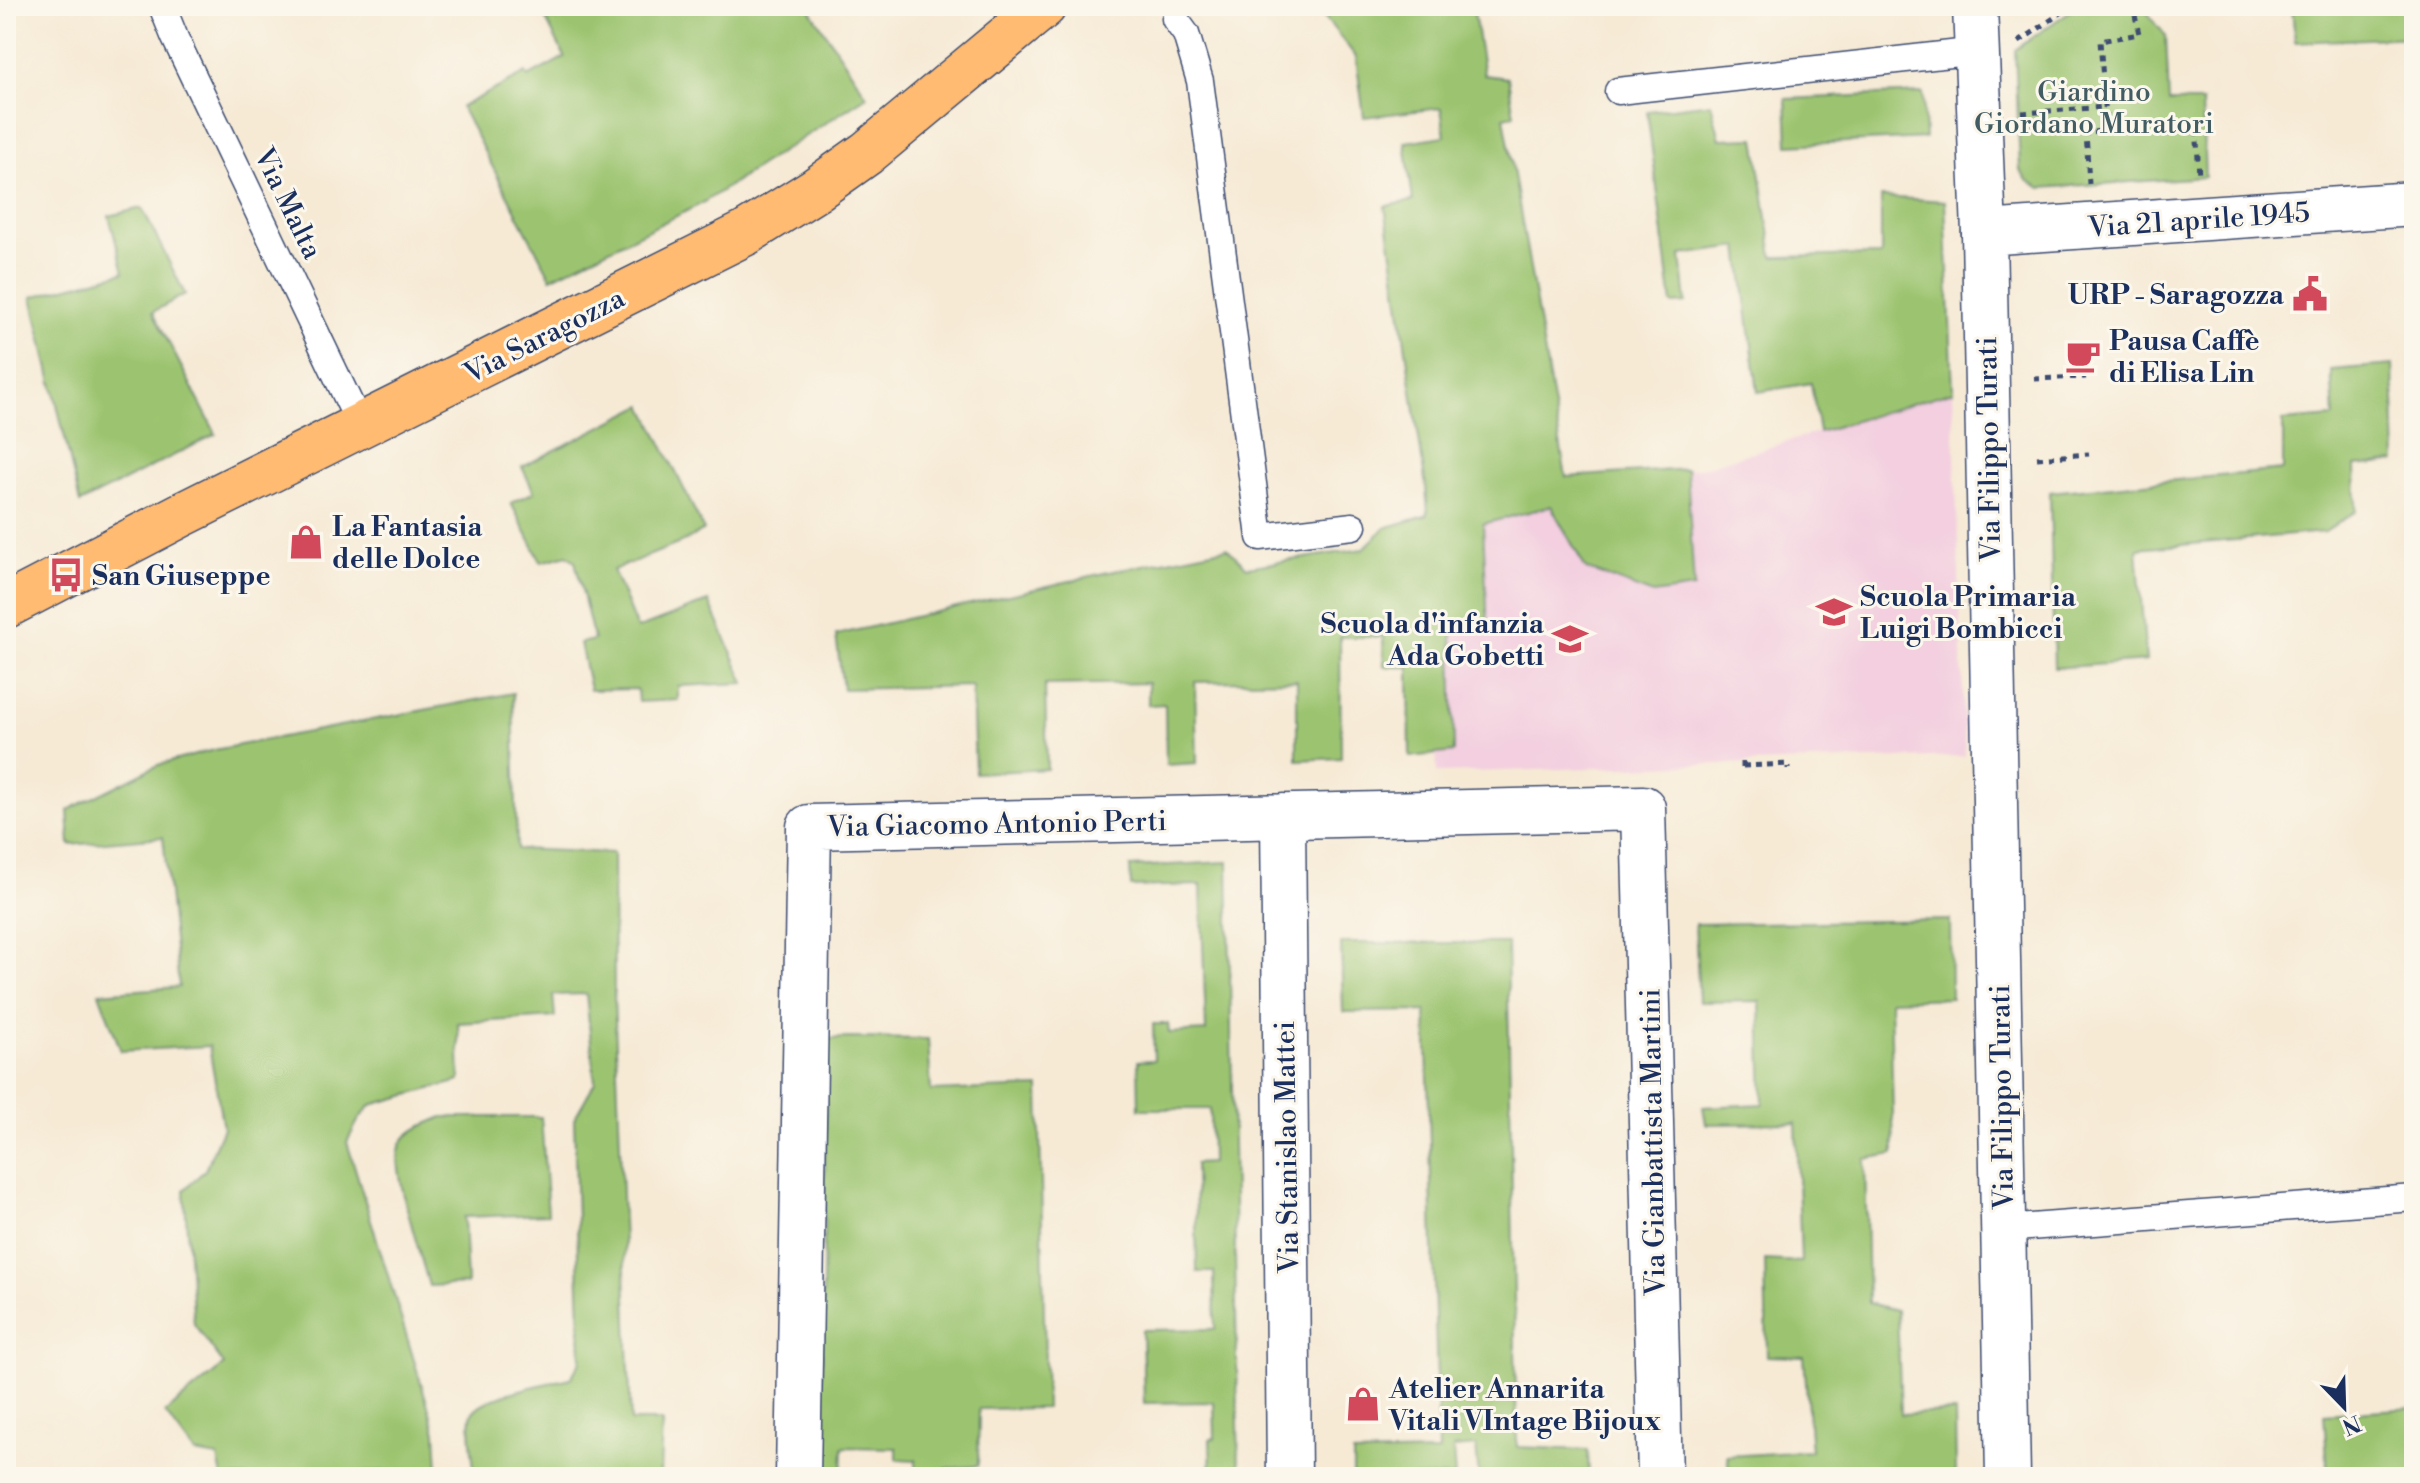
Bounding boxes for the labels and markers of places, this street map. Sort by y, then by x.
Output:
public building icon: URP - Saragozza [2291,275,2329,313]
place label: URP - Saragozza [2068,278,2285,313]
place label: Pausa Caffè di Elisa Lin [2109,324,2260,391]
cafe icon: Pausa Caffè di Elisa Lin [2064,337,2102,375]
place label: La Fantasia delle Dolce [332,510,483,577]
shop icon: La Fantasia delle Dolce [287,523,325,561]
bus stop icon: San Giuseppe [47,556,85,594]
place label: San Giuseppe [92,559,271,594]
place label: Scuola Primaria Luigi Bombicci [1860,580,2077,647]
school or university icon: Scuola Primaria Luigi Bombicci [1815,593,1853,631]
place label: Scuola d'infanzia Ada Gobetti [1321,607,1545,674]
school or university icon: Scuola d'infanzia Ada Gobetti [1551,620,1589,658]
place label: Atelier Annarita Vitali VIntage Bijoux [1388,1372,1661,1439]
shop icon: Atelier Annarita Vitali VIntage Bijoux [1344,1385,1382,1423]

